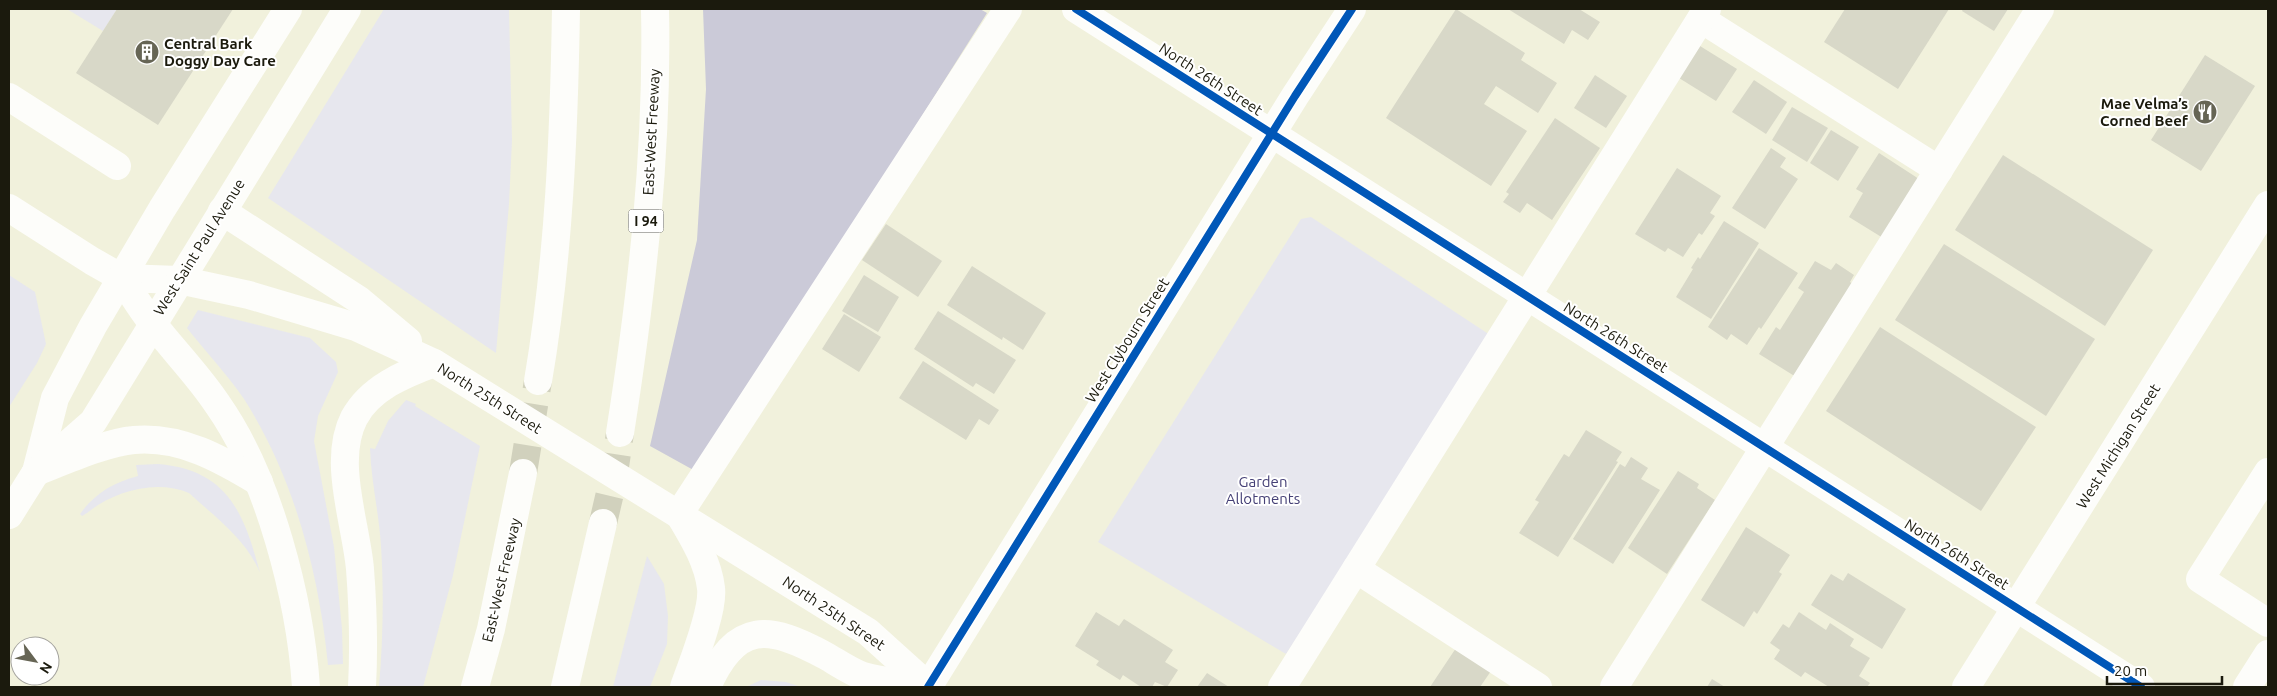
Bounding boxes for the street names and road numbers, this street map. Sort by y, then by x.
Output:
street label: North 26th Street [1156,39,1266,119]
street label: East-West Freeway [639,68,663,196]
street label: West Saint Paul Avenue [150,176,248,318]
road number: I 94 [628,210,664,232]
street label: West Clybourn Street [1082,274,1172,405]
street label: North 26th Street [1561,298,1671,376]
street label: North 25th Street [435,359,545,437]
street label: West Michigan Street [2073,380,2163,512]
street label: North 26th Street [1902,515,2012,593]
street label: East-West Freeway [478,516,524,644]
street label: North 25th Street [780,572,888,654]

